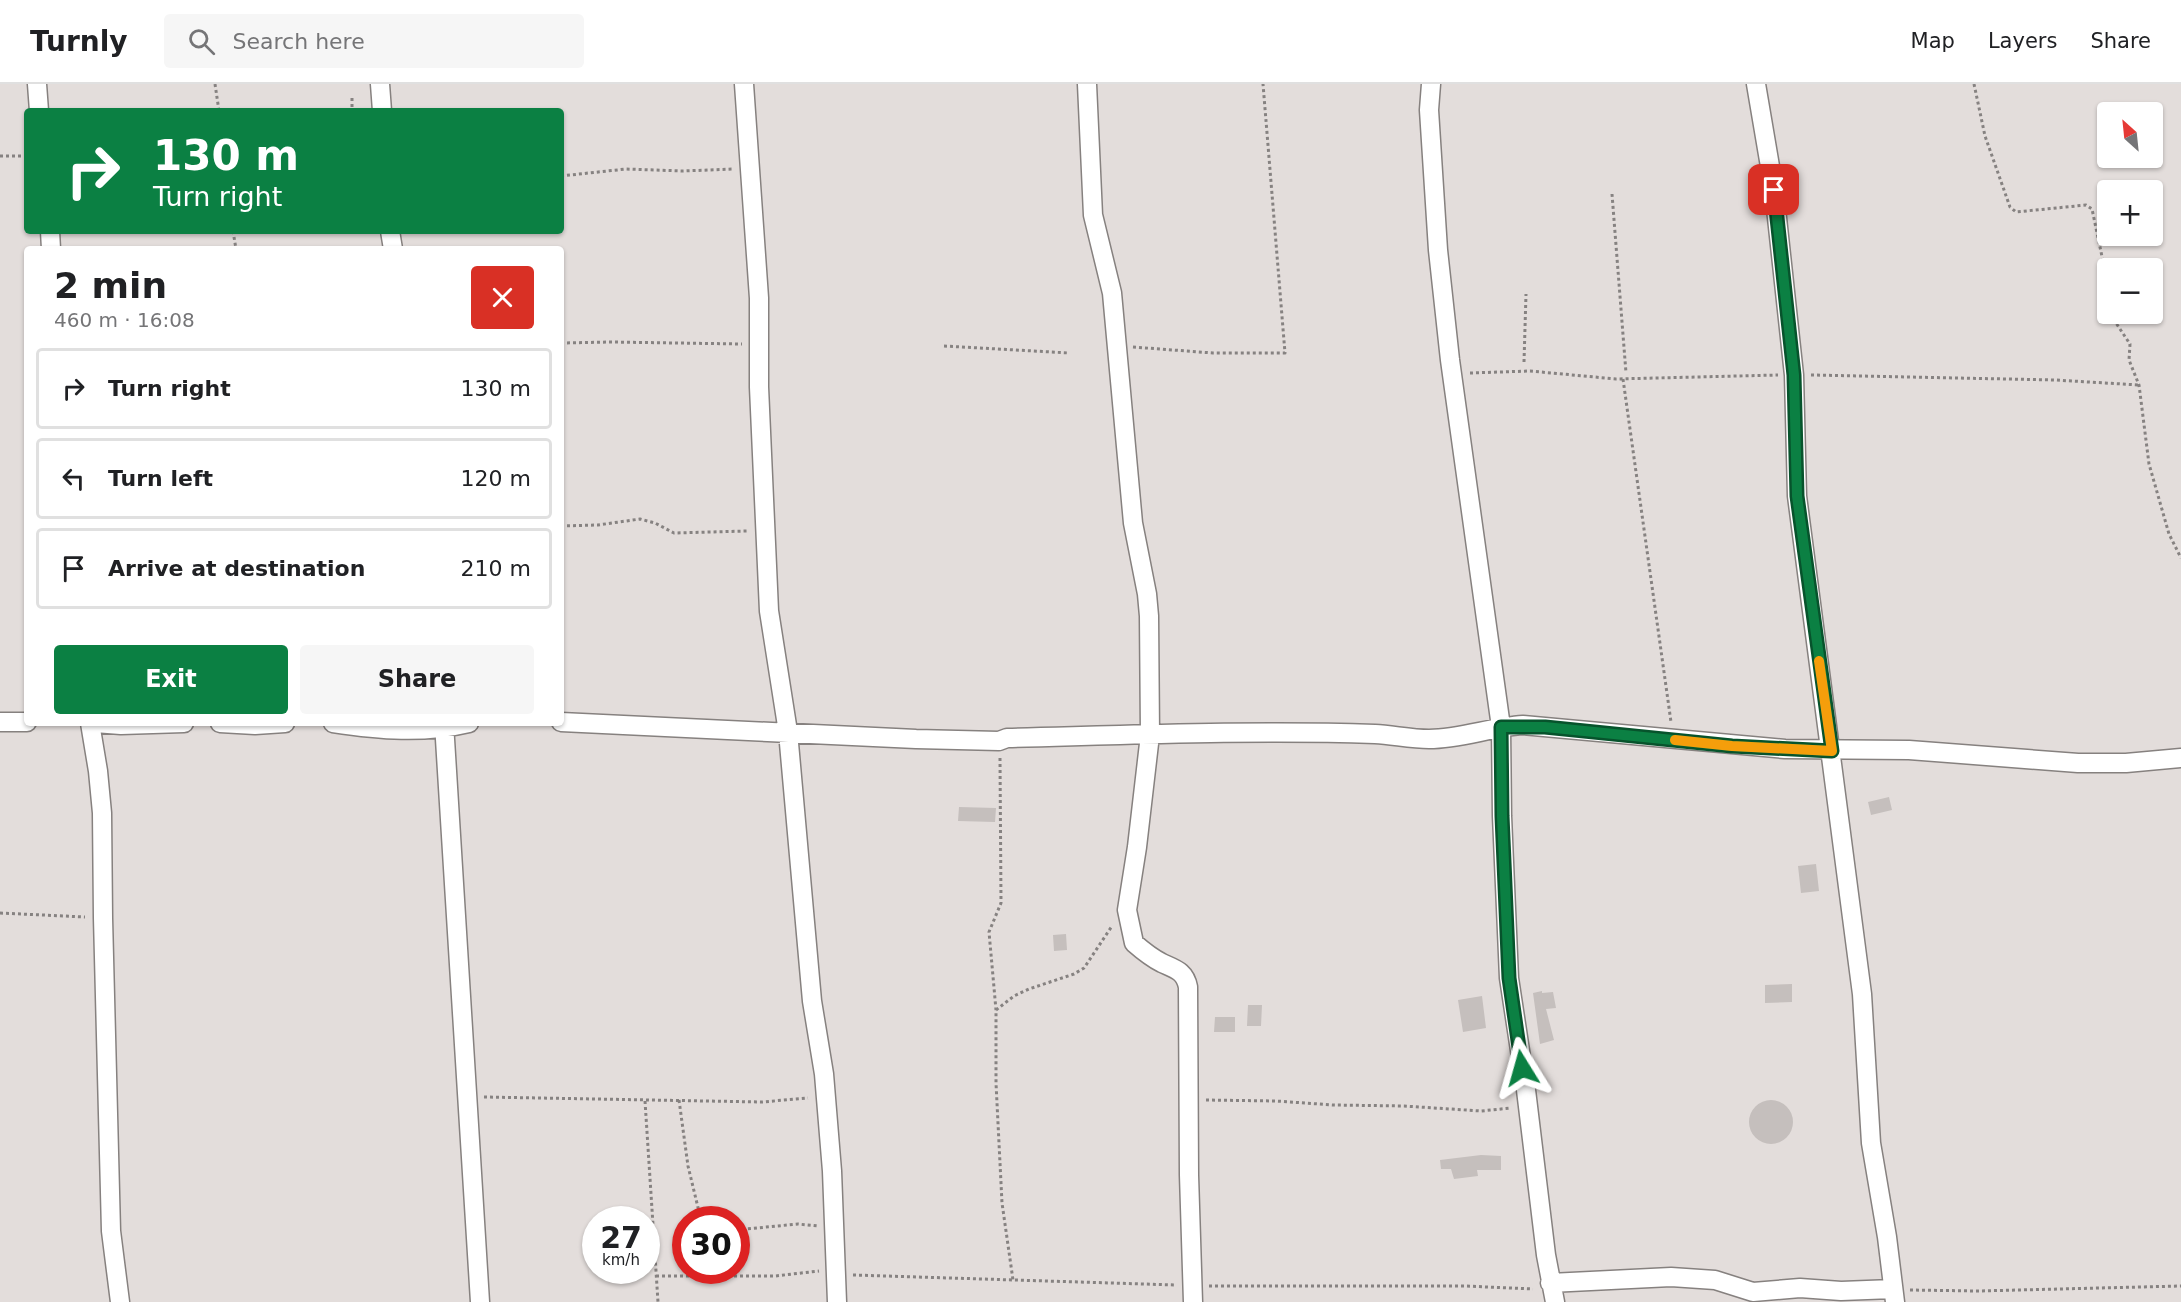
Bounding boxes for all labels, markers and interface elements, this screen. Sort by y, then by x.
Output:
search box [164,14,584,68]
text: Turnly [30,25,128,58]
icon: search [185,25,218,58]
text: Search here [233,29,365,54]
text: Map [1911,29,1955,53]
text: Layers [1988,29,2057,53]
text: Share [2090,29,2151,53]
north arrow [2097,102,2163,168]
map controls [2097,102,2163,324]
text: 130 m [153,131,299,180]
icon: right [54,132,132,210]
pin [1748,164,1799,215]
icon: arrive [1757,173,1790,206]
button: + [2097,180,2163,246]
text: Turn right [153,181,282,212]
button: − [2097,258,2163,324]
text: 2 min [54,265,167,306]
button: close [471,266,534,329]
text: 460 m · 16:08 [54,308,195,332]
icon: right [57,372,90,405]
text: Turn right [108,376,231,401]
text: 130 m [461,376,531,401]
icon: left [57,462,90,495]
text: Turn left [108,466,213,491]
text: 120 m [461,466,531,491]
icon: arrive [57,552,90,585]
text: Arrive at destination [108,556,365,581]
text: 210 m [461,556,531,581]
button: Exit [54,645,288,714]
button: Share [300,645,534,714]
position arrow [1490,1036,1554,1100]
speed limit sign: 30 [672,1206,750,1284]
text: 27 [600,1220,642,1255]
text: km/h [602,1251,640,1269]

